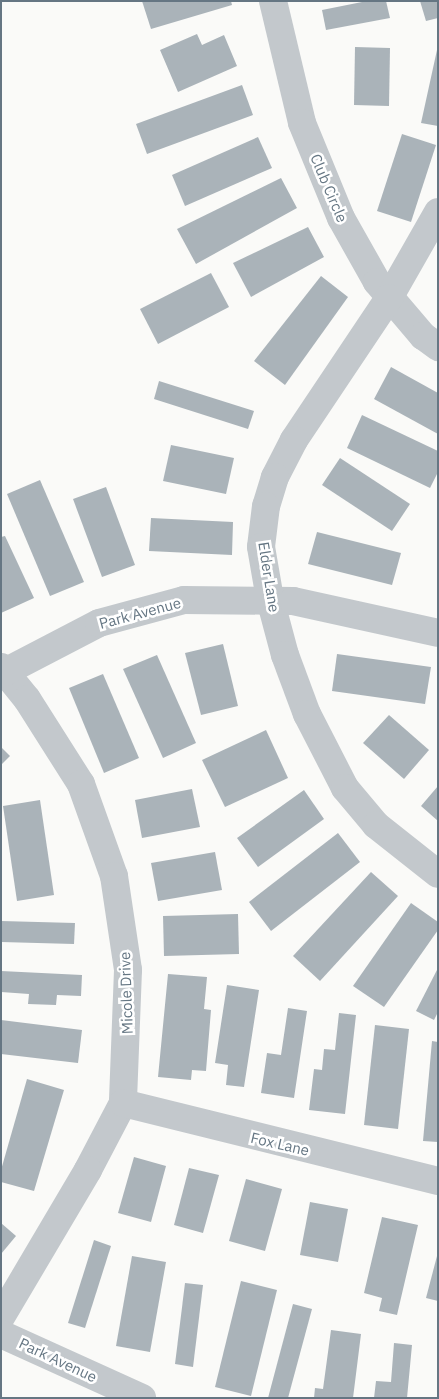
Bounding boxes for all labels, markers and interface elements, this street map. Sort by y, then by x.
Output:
street label: Club Circle [307,151,351,225]
street label: Elder Lane [255,540,283,614]
street label: Park Avenue [97,593,183,633]
street label: Micole Drive [116,951,136,1035]
street label: Fox Lane [249,1129,311,1159]
street label: Park Avenue [16,1334,100,1386]

